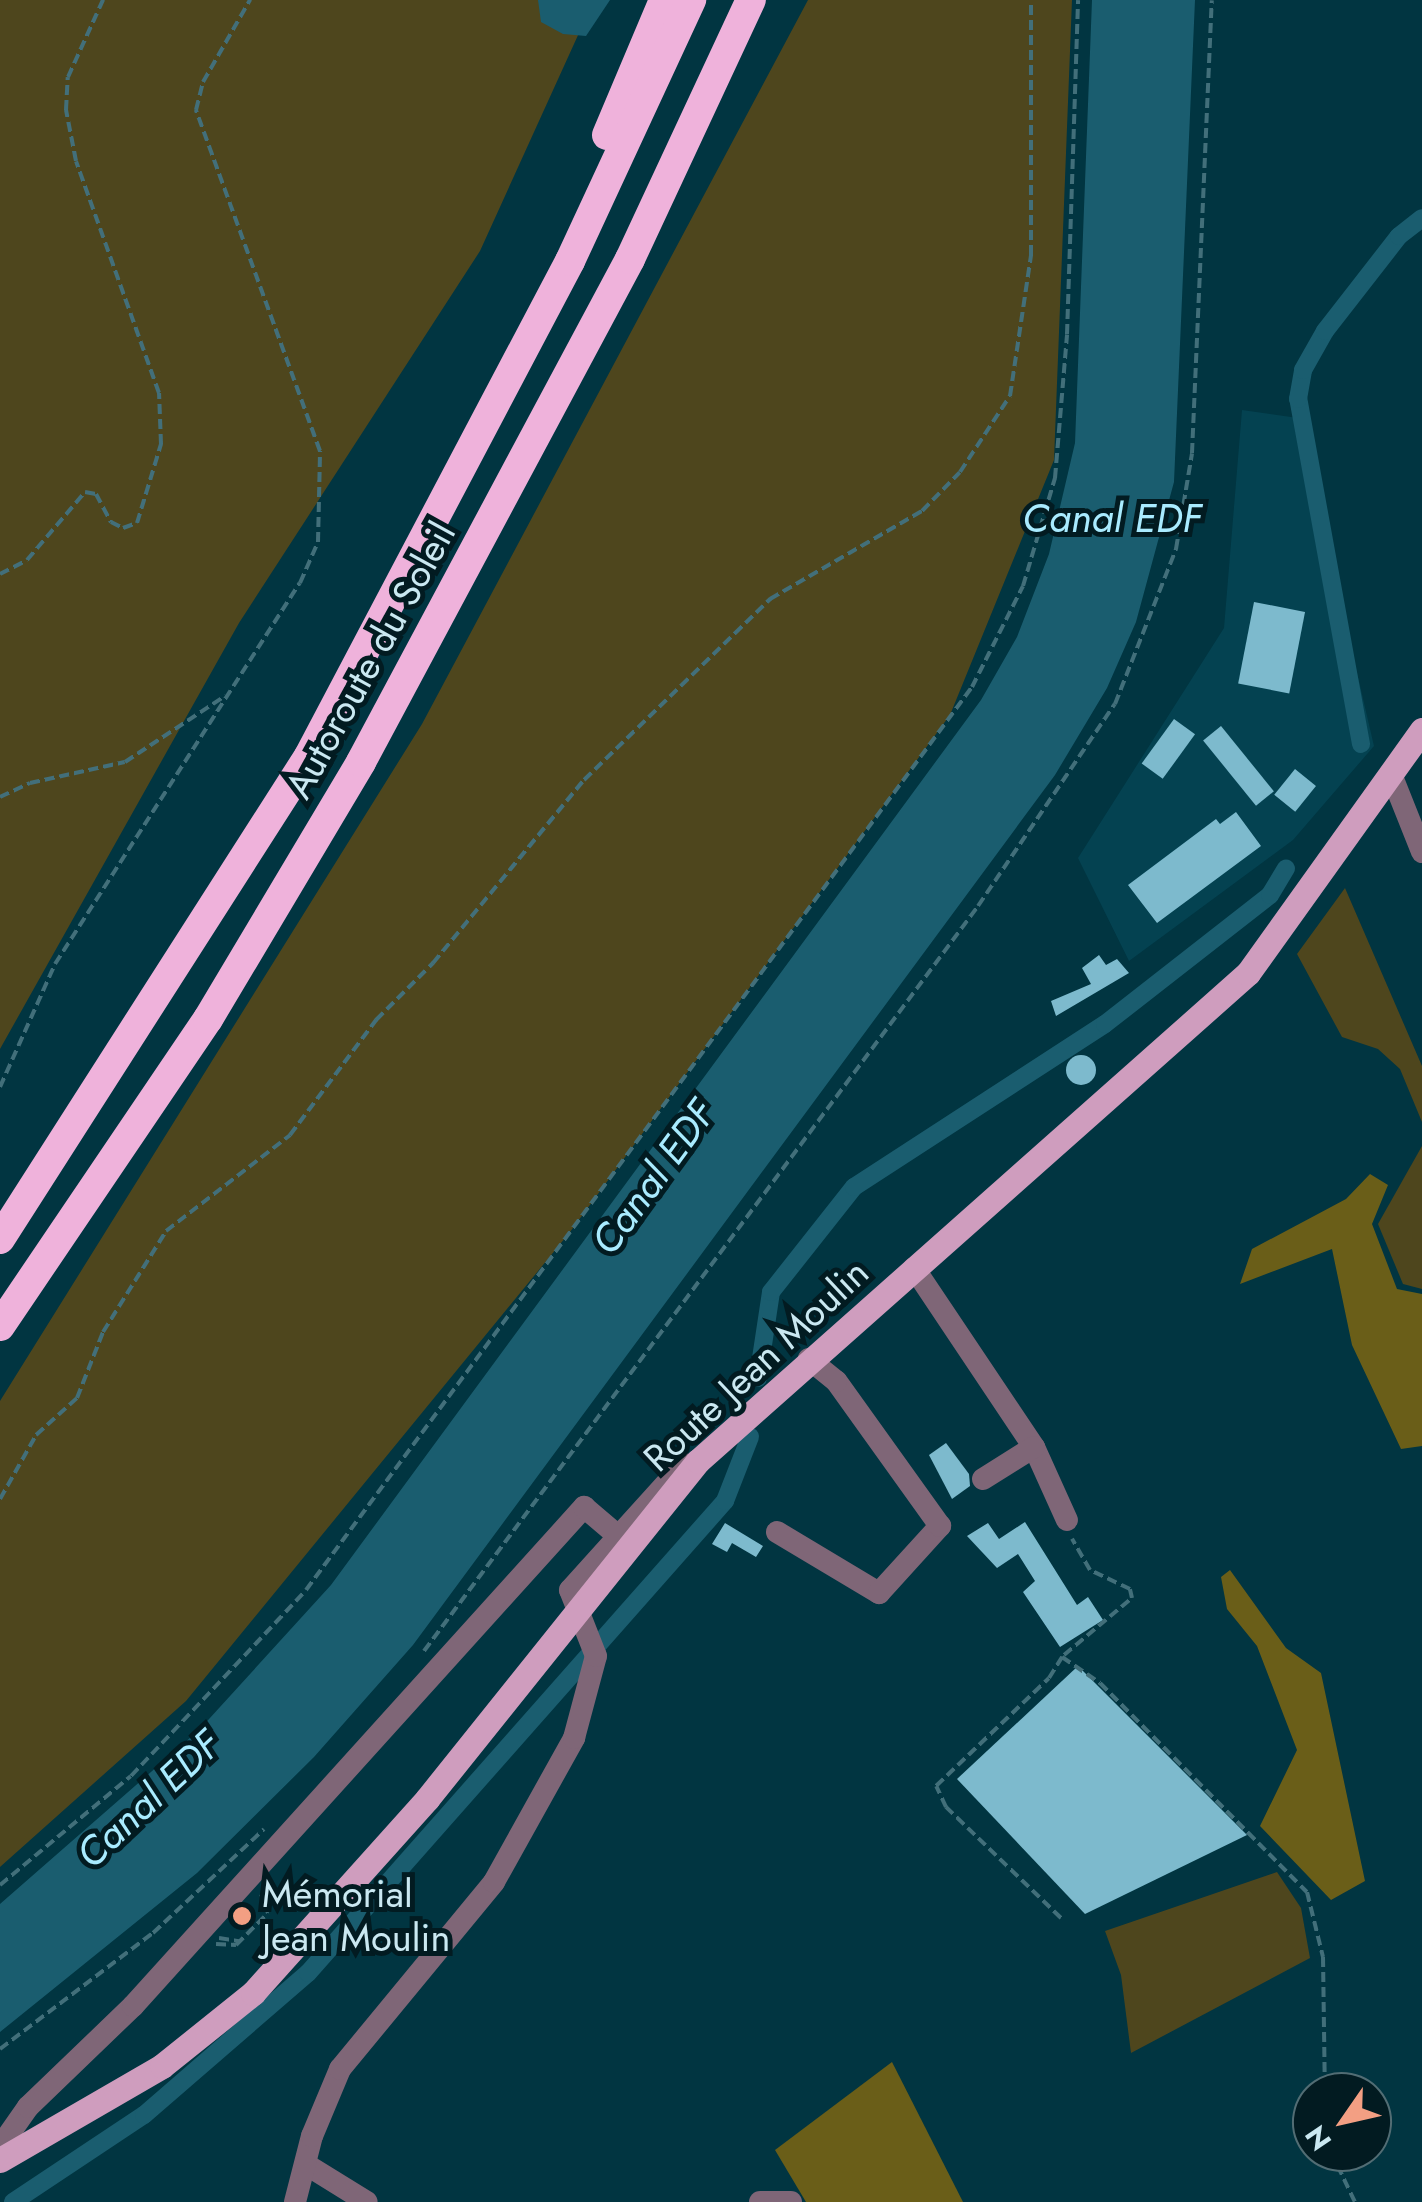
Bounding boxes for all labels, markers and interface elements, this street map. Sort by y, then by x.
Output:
water label: Canal EDF [1022,494,1202,542]
street label: Autoroute du Soleil [275,514,465,806]
water label: Canal EDF [581,1090,725,1264]
street label: Route Jean Moulin [634,1249,878,1481]
water label: Canal EDF [66,1720,230,1878]
place label: Mémorial Jean Moulin [262,1871,450,1960]
marker: Mémorial Jean Moulin [231,1905,253,1927]
north arrow [1292,2072,1392,2172]
text: N [1295,2117,1342,2159]

